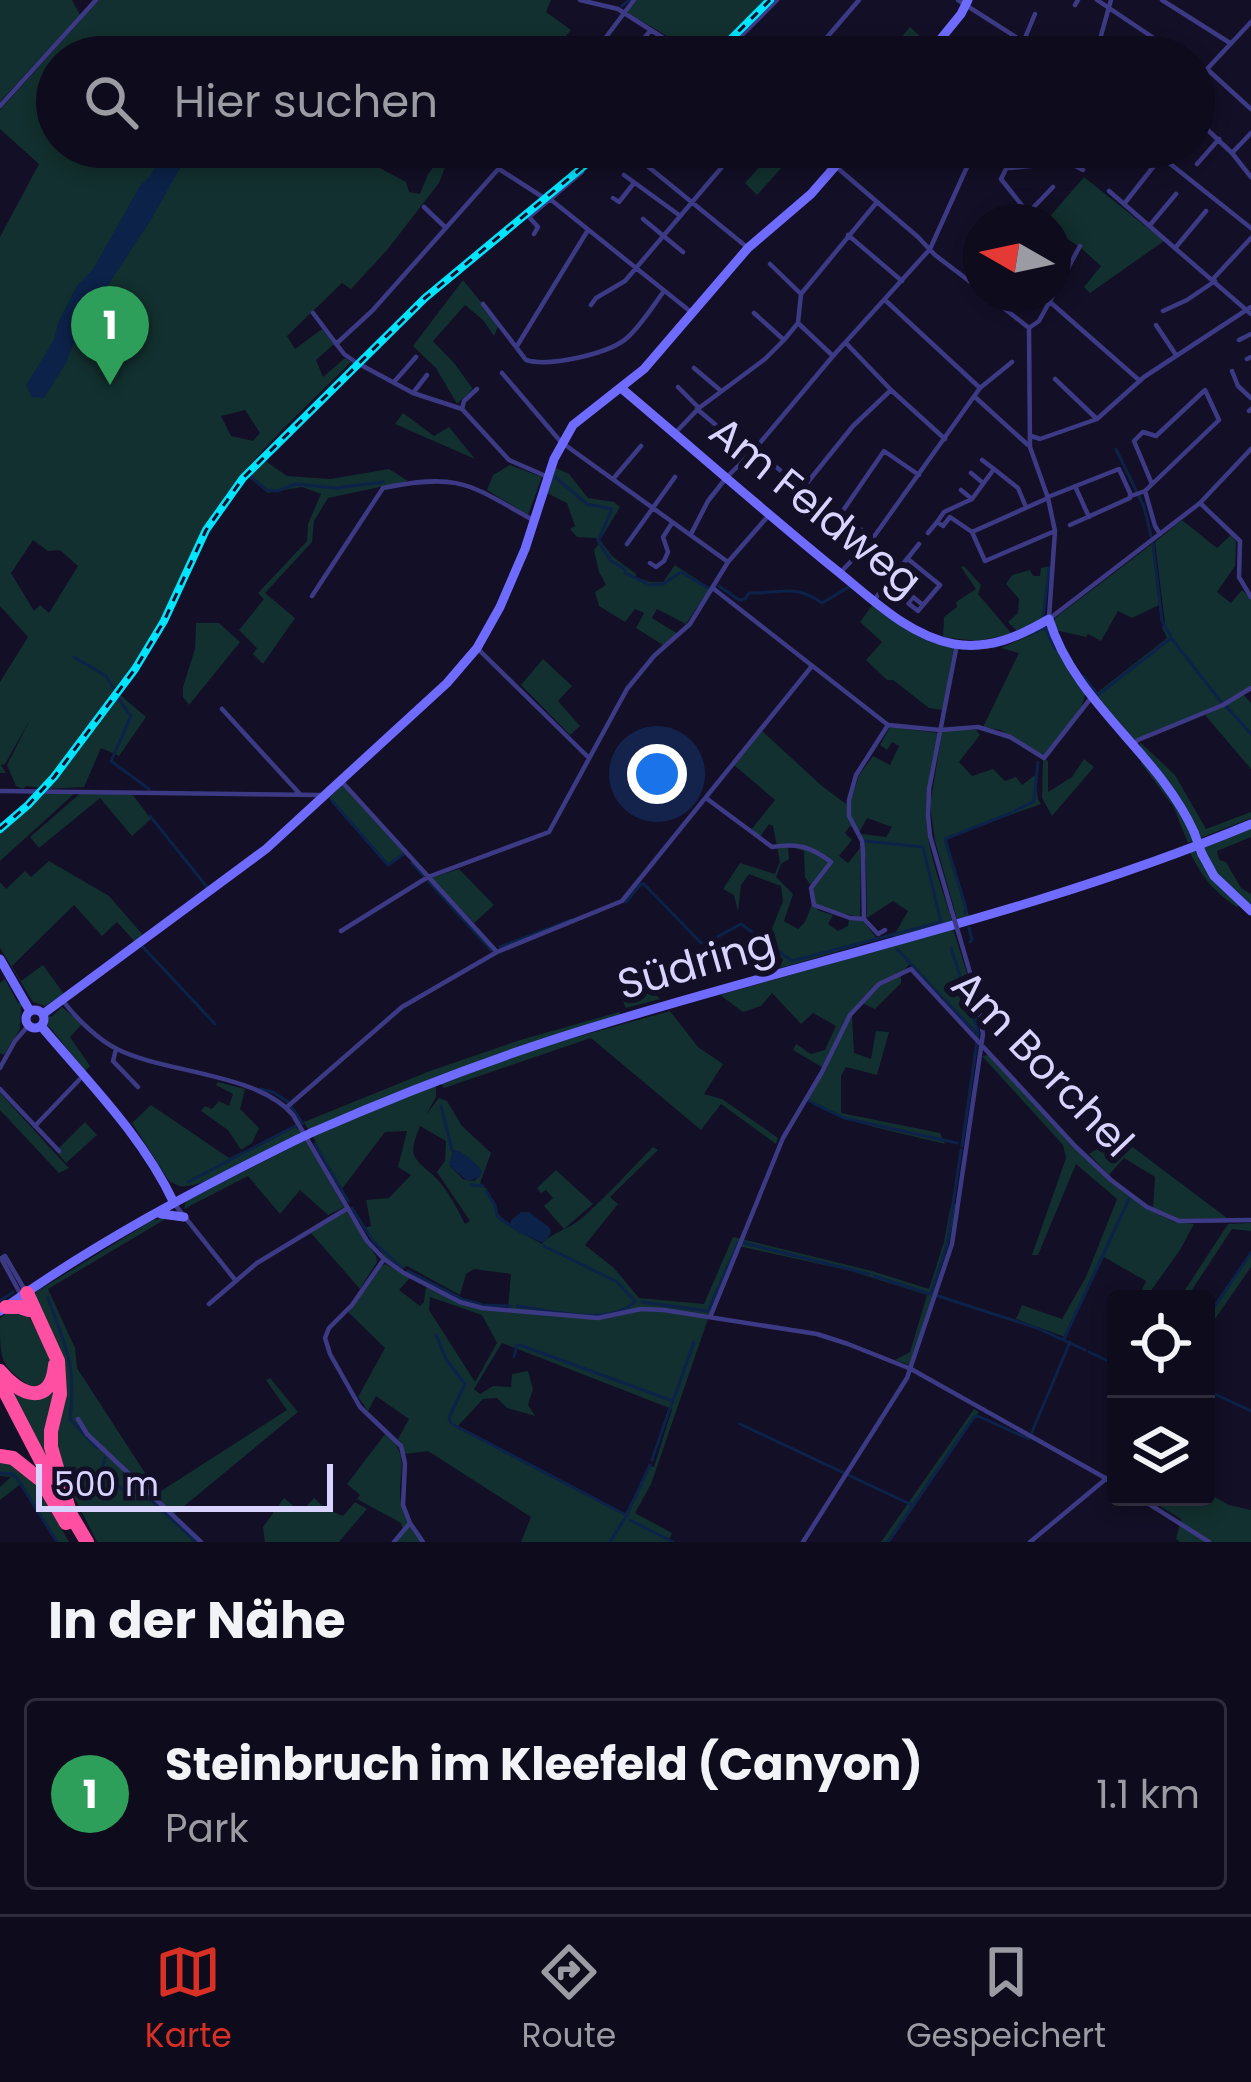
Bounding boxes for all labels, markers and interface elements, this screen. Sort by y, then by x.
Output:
search box [36,36,1215,168]
icon: search [78,69,144,135]
text: Hier suchen [174,70,438,133]
north arrow [963,204,1071,312]
pin: 1 [71,286,149,385]
street label: Am Feldweg [697,402,934,610]
your location [627,744,687,804]
street label: Südring [611,913,782,1014]
street label: Am Borchel [938,957,1147,1170]
map controls [1107,1290,1215,1506]
button: locate [1107,1290,1215,1398]
button: layers [1107,1398,1215,1506]
scale bar [36,1458,333,1511]
text: 500 m [54,1461,159,1508]
text: In der Nähe [48,1584,346,1656]
text: Steinbruch im Kleefeld (Canyon) [165,1733,923,1796]
text: 1 [83,1767,97,1822]
text: 1.1 km [1096,1767,1200,1822]
text: Park [165,1801,249,1856]
tab: Karte [145,1939,232,2061]
tab: Route [521,1939,616,2061]
tab: Gespeichert [906,1939,1106,2061]

